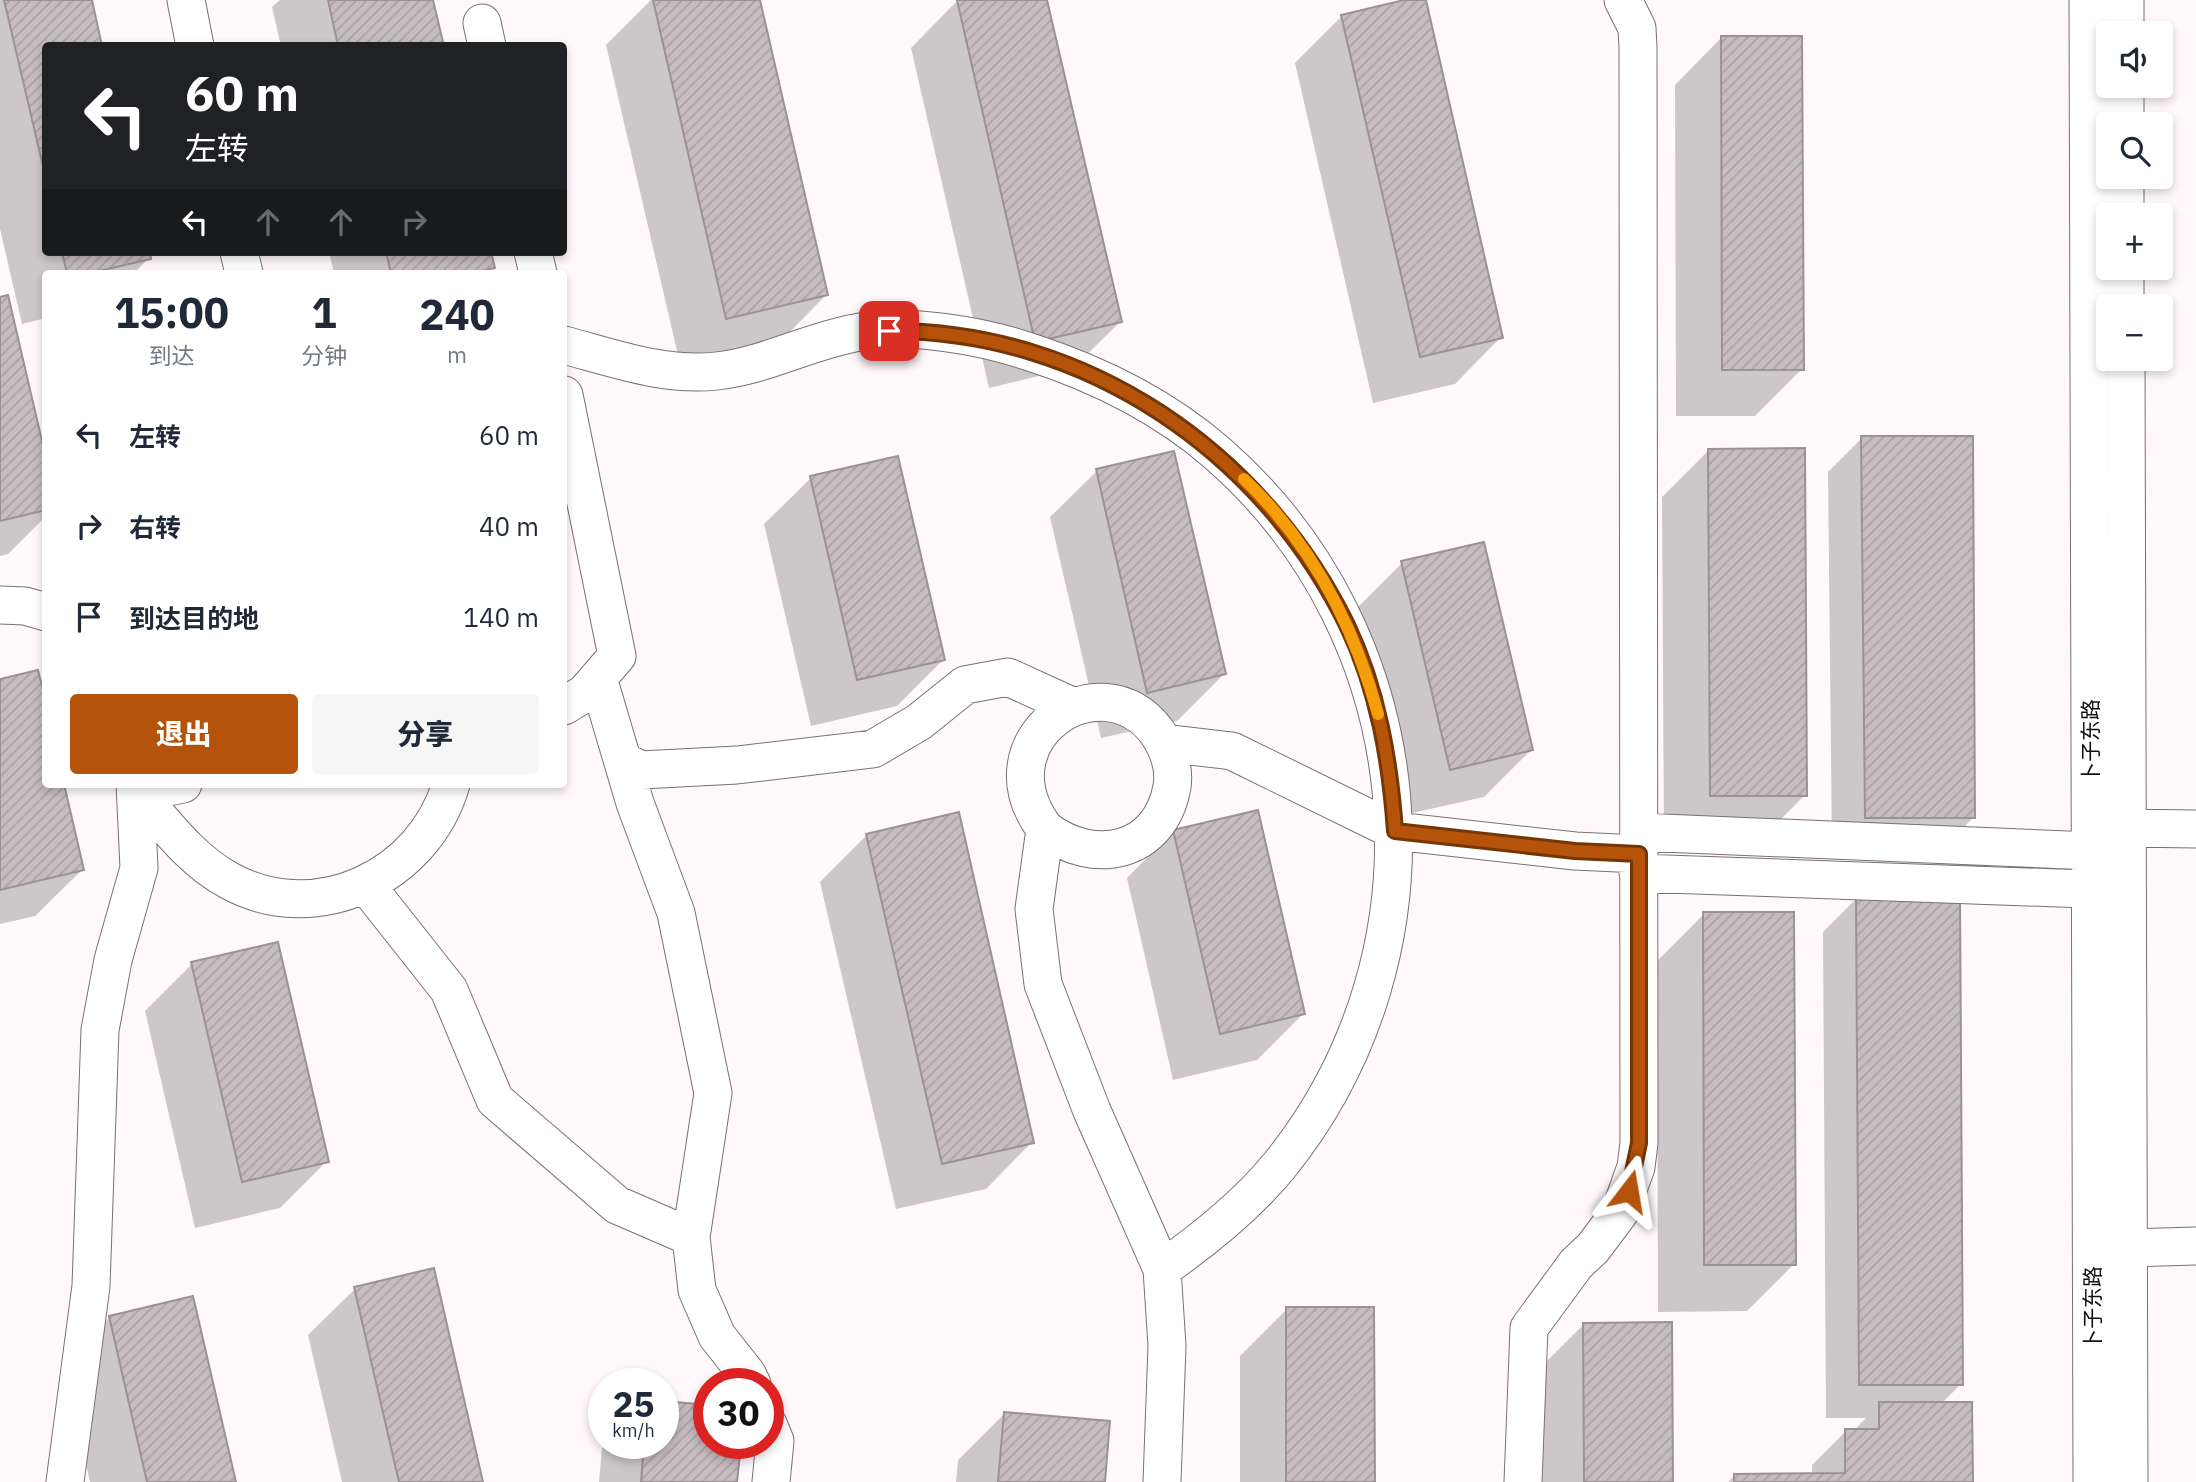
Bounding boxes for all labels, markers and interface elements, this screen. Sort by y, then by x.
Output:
map controls [2096,21,2173,371]
button: sound [2096,21,2173,98]
text: 60 m [185,61,299,124]
icon: left [70,70,161,161]
button: search [2096,112,2173,189]
text: 左转 [185,127,249,169]
icon: left [176,203,214,241]
icon: ahead [249,203,287,241]
icon: ahead [322,203,360,241]
icon: right [395,203,433,241]
button: + [2096,203,2173,280]
text: 15:00 [114,285,229,340]
text: 1 [311,285,337,340]
text: 240 [419,287,495,342]
button: − [2096,294,2173,371]
pin [859,301,919,361]
icon: arrive [870,312,908,350]
text: m [447,339,467,369]
text: 到达 [149,340,195,370]
text: 分钟 [301,340,347,370]
icon: left [70,416,108,454]
text: 60 m [479,418,539,452]
text: 左转 [129,419,181,453]
icon: right [70,507,108,545]
text: 40 m [479,509,539,543]
text: 右转 [129,510,181,544]
icon: arrive [70,598,108,636]
text: 140 m [463,600,539,634]
text: 到达目的地 [129,601,259,635]
button: 退出 [70,694,298,774]
button: 分享 [312,694,539,774]
street label: 卜子东路 [2076,699,2104,783]
position arrow [1592,1154,1666,1228]
street label: 卜子东路 [2078,1266,2106,1350]
speed limit sign: 30 [693,1368,784,1459]
text: 25 [612,1381,655,1427]
text: km/h [612,1419,655,1442]

